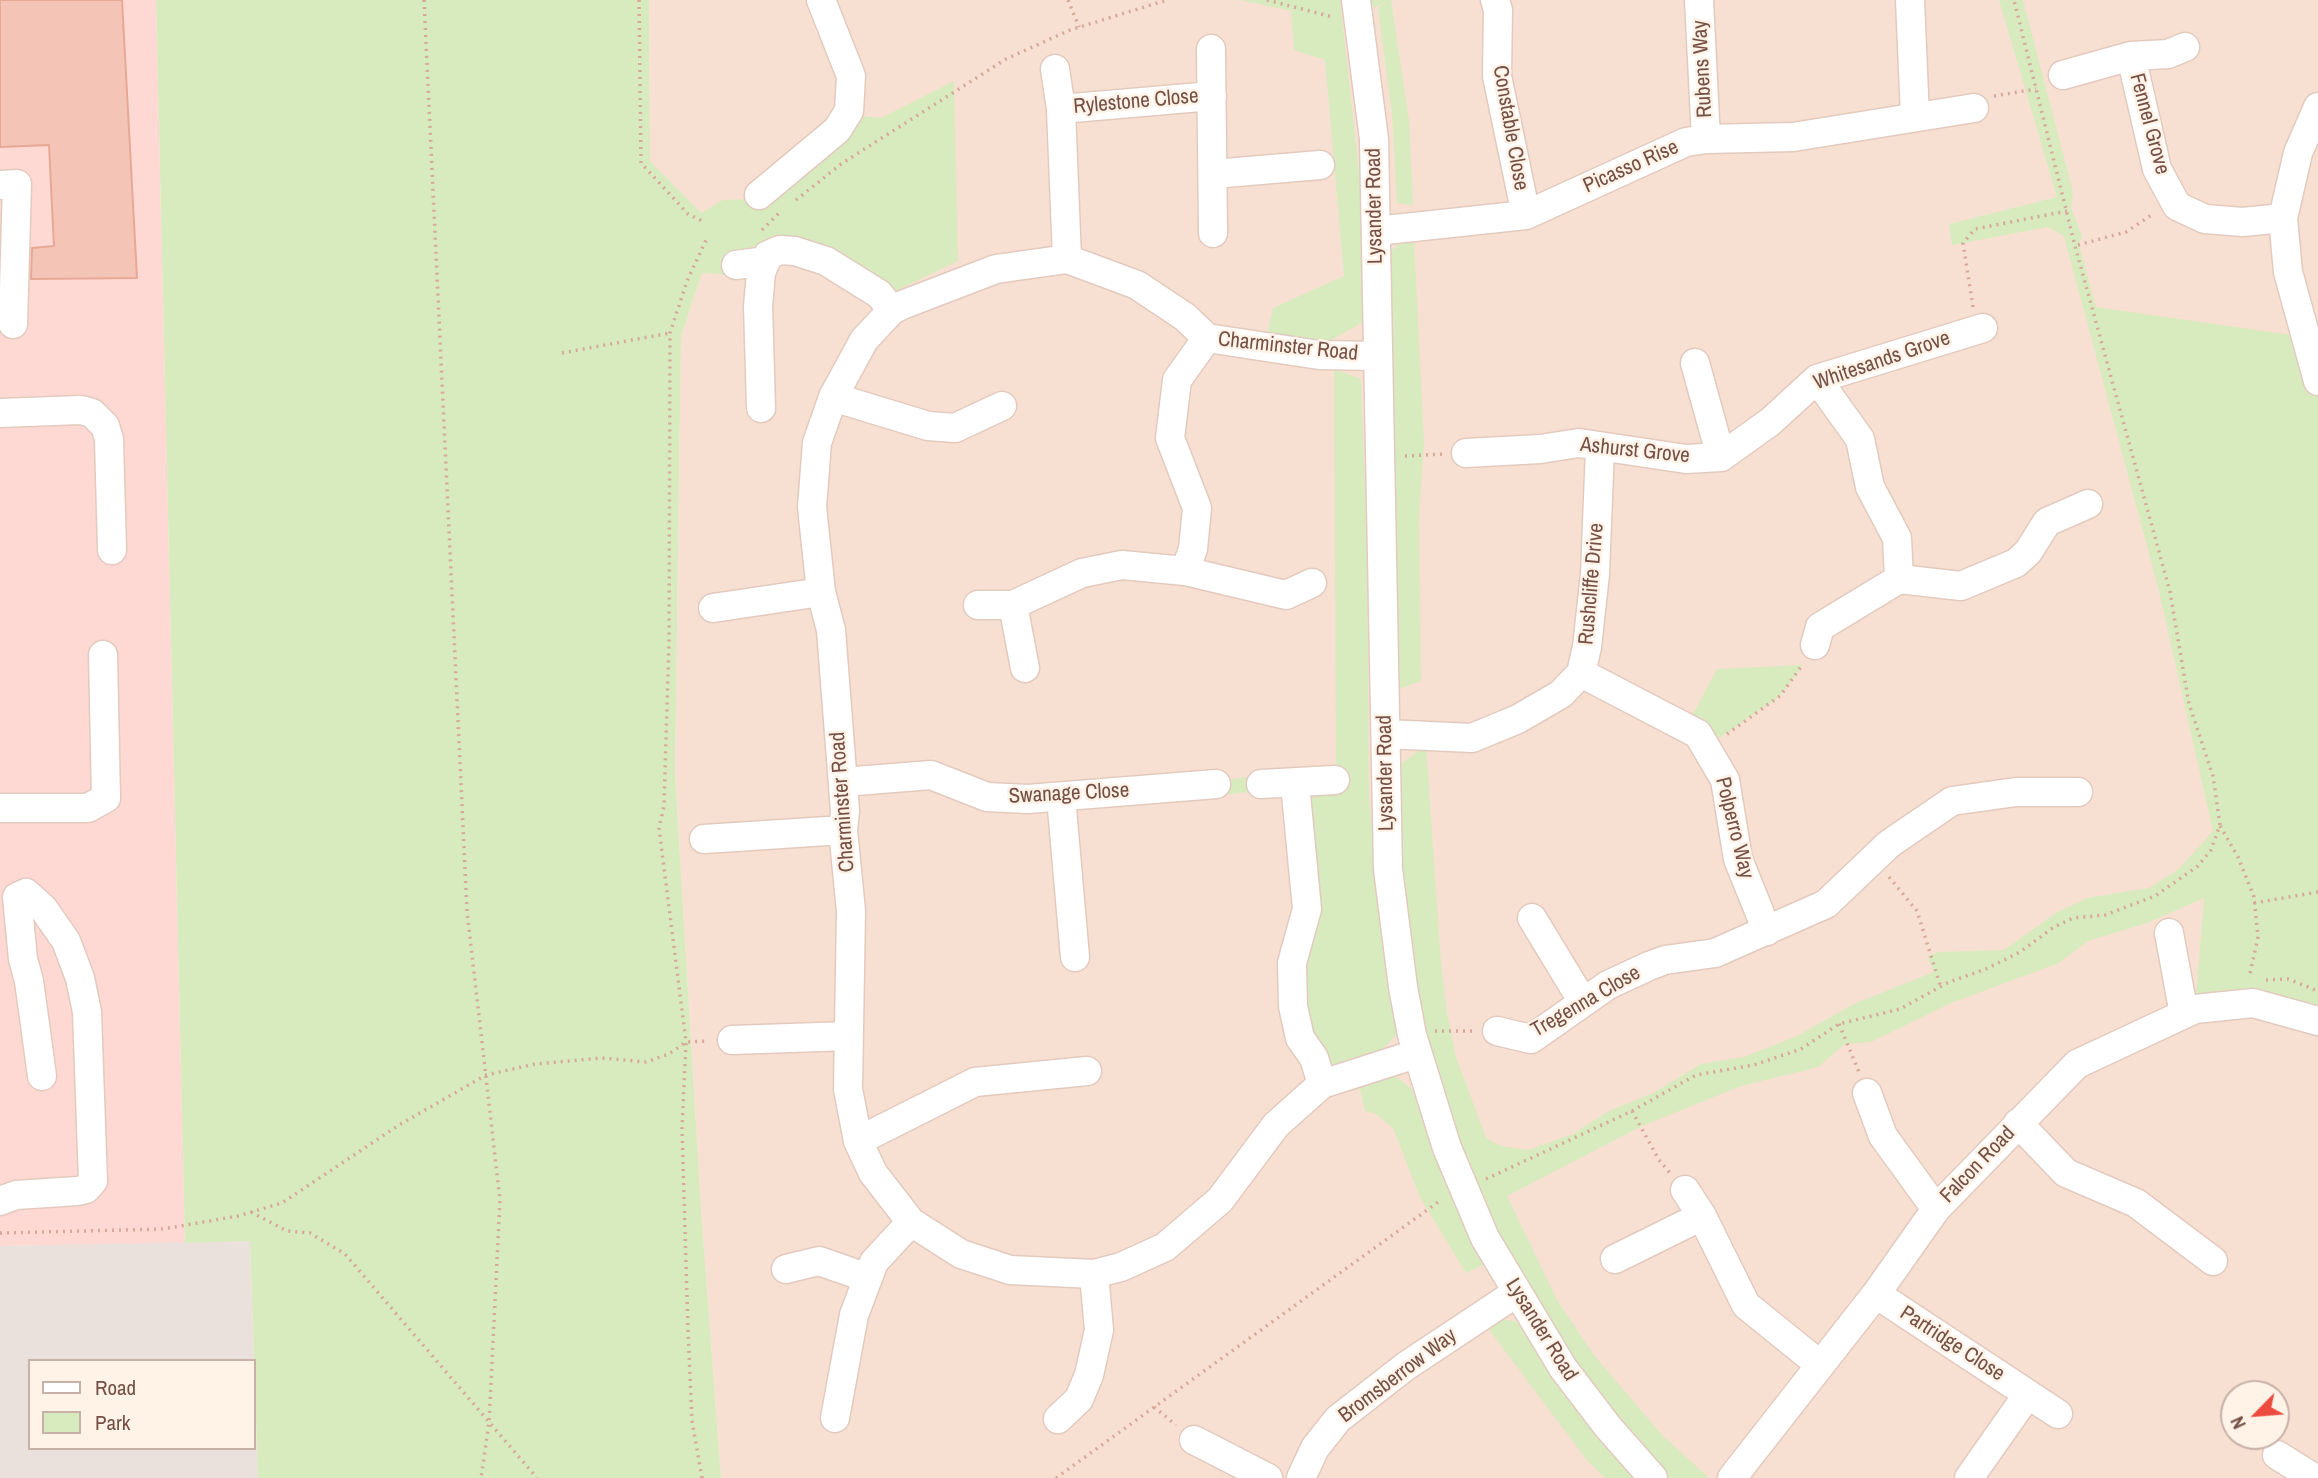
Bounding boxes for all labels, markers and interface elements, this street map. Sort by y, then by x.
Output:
street label: Rubens Way [1688,19,1718,119]
street label: Constable Close [1487,64,1533,192]
street label: Fennel Grove [2123,71,2175,177]
street label: Rylestone Close [1072,84,1200,120]
street label: Picasso Rise [1580,135,1682,199]
street label: Lysander Road [1361,148,1389,264]
street label: Whitesands Grove [1810,326,1954,396]
street label: Charminster Road [1217,327,1359,367]
street label: Ashurst Grove [1579,433,1691,469]
street label: Rushcliffe Drive [1574,522,1610,646]
street label: Lysander Road [1372,715,1400,831]
street label: Charminster Road [826,731,860,873]
street label: Polperro Way [1709,775,1759,881]
street label: Swanage Close [1008,778,1130,810]
street label: Tregenna Close [1527,961,1645,1043]
street label: Falcon Road [1935,1121,2021,1209]
street label: Lysander Road [1500,1274,1582,1386]
street label: Partridge Close [1895,1301,2009,1387]
street label: Bromsberrow Way [1334,1324,1462,1428]
legend [28,1359,256,1450]
text: Road [95,1373,136,1402]
north arrow [2220,1380,2290,1450]
text: Park [95,1408,130,1437]
text: N [2224,1412,2252,1434]

